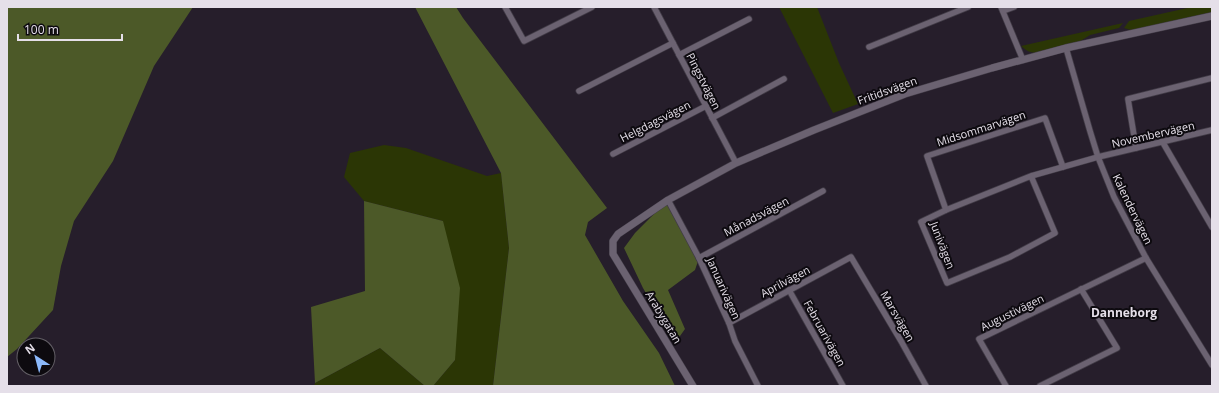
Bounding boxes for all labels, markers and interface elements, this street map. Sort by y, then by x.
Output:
scale bar [18,16,122,42]
text: 100 m [24,21,59,38]
street label: Pingstvägen [683,50,725,112]
street label: Fritidsvägen [855,72,919,108]
street label: Helgdagsvägen [617,97,693,145]
street label: Midsommarvägen [935,107,1027,149]
street label: Novembervägen [1110,117,1196,151]
street label: Kalendervägen [1110,171,1156,247]
street label: Månadsvägen [721,193,791,239]
street label: Junivägen [927,218,959,271]
street label: Januarivägen [703,254,744,321]
street label: Aprilvägen [758,262,812,300]
street label: Arabygatan [642,288,686,346]
street label: Marsvägen [877,288,919,344]
street label: Augustivägen [978,290,1046,334]
street label: Februarivägen [801,297,849,369]
district label: Danneborg [1091,304,1157,321]
north arrow [16,337,56,377]
text: N [22,340,38,357]

